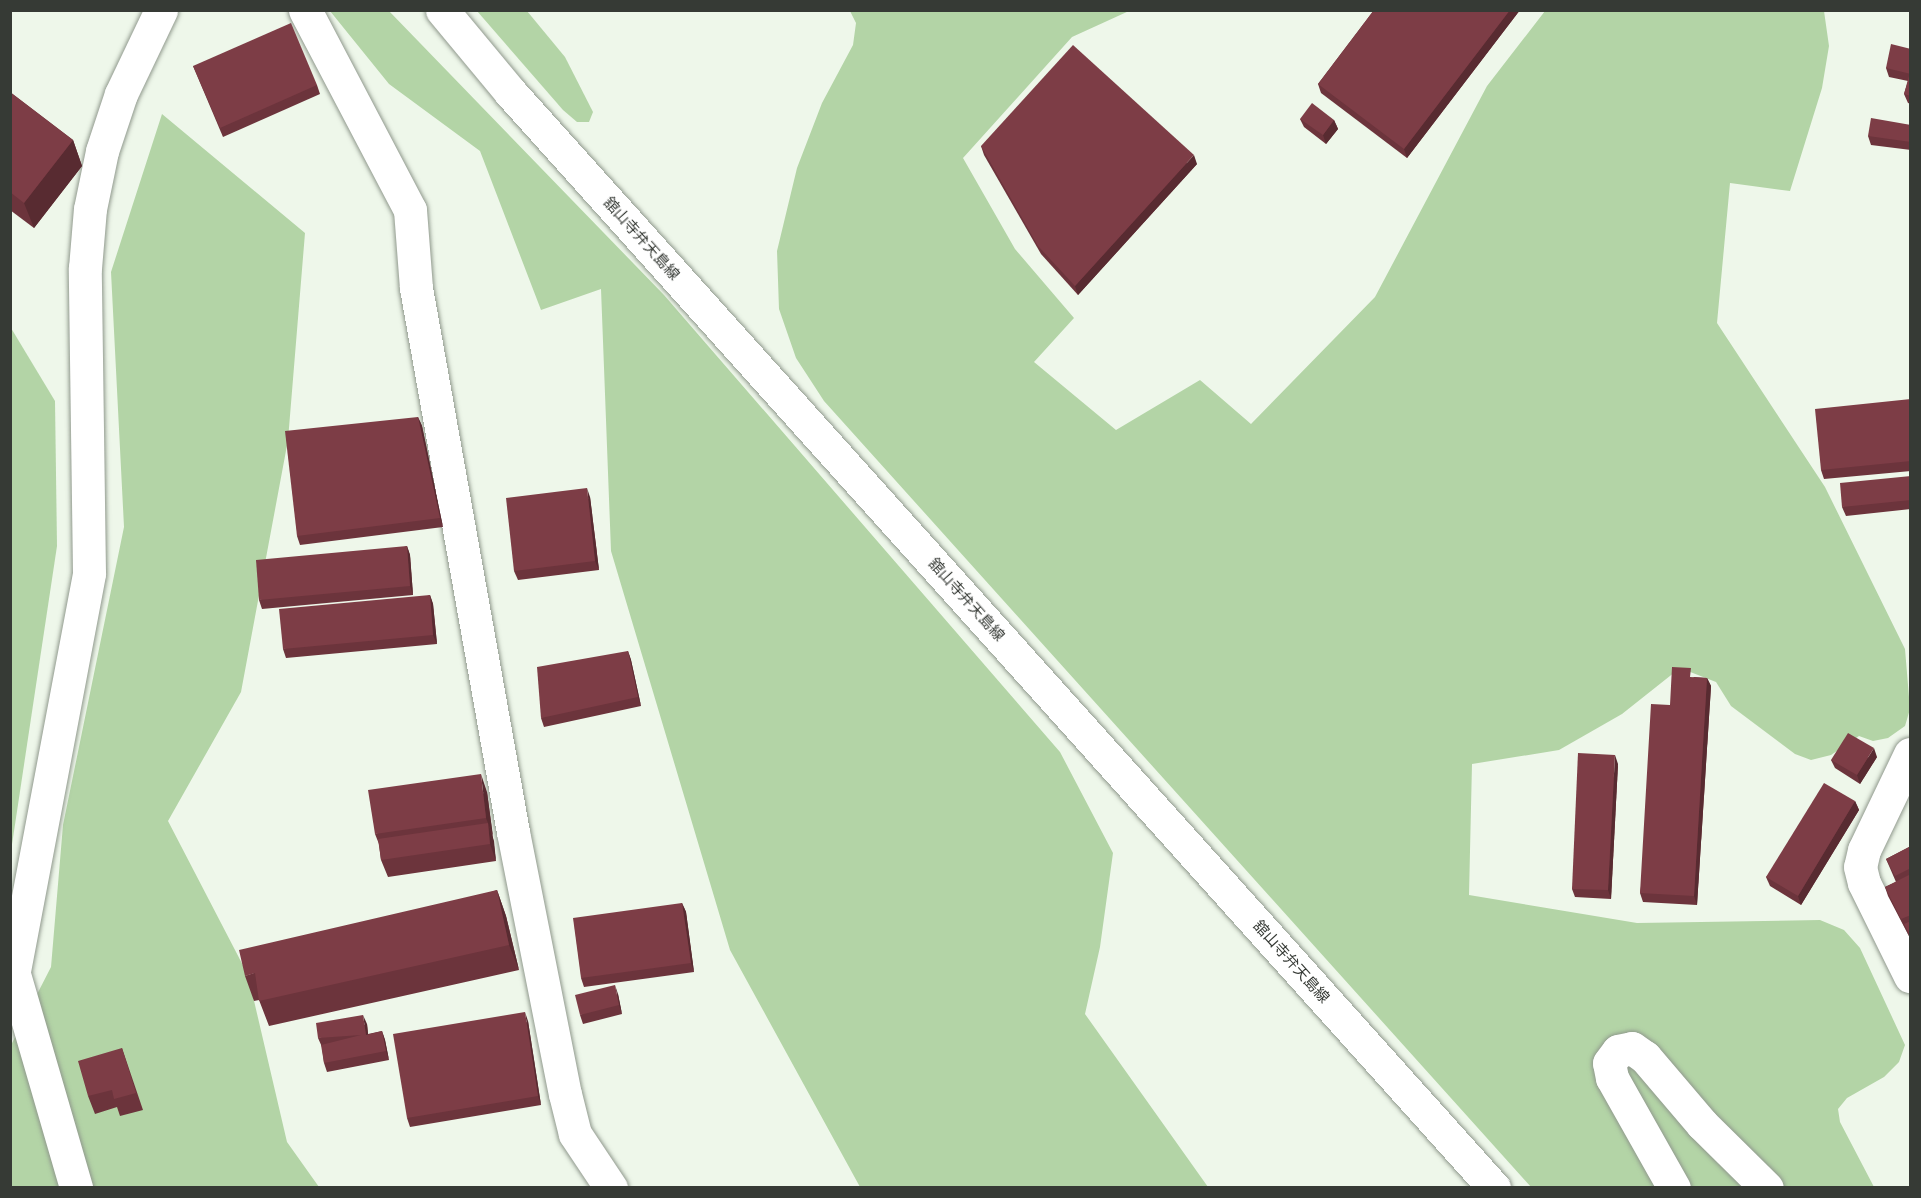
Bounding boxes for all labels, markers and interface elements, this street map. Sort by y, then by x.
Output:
street label: 舘山寺弁天島線 [599,194,683,284]
street label: 舘山寺弁天島線 [924,555,1008,645]
street label: 舘山寺弁天島線 [1249,917,1333,1007]

